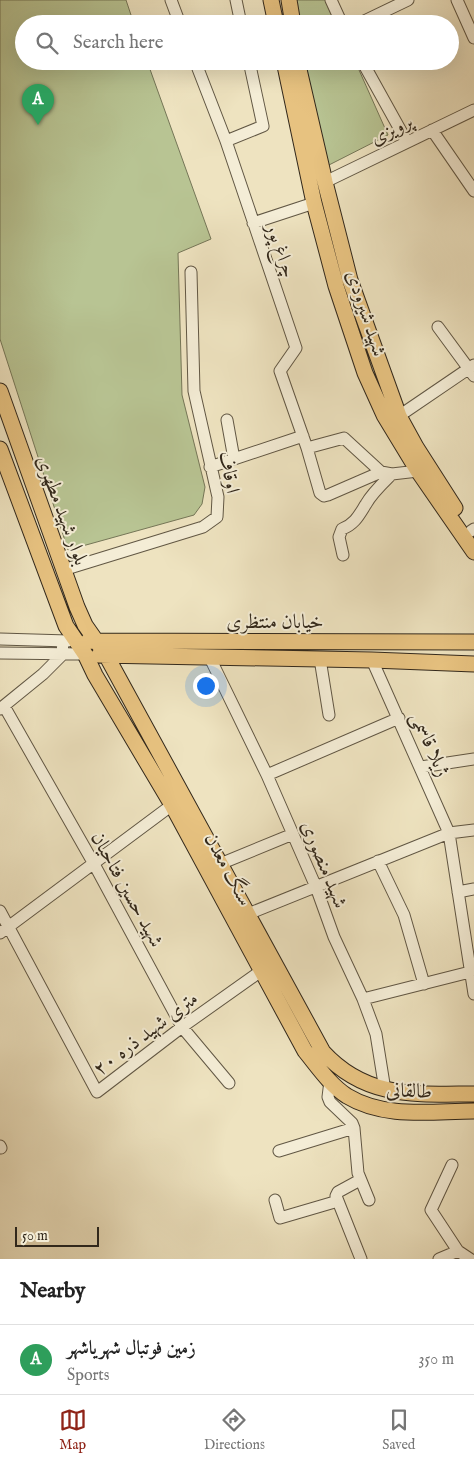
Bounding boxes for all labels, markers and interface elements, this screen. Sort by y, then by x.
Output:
search box [15,15,459,70]
icon: search [33,29,61,57]
text: Search here [73,31,164,55]
pin: A [22,84,54,125]
street label: پرویزی [366,108,419,151]
street label: چراغ پور [255,218,301,282]
street label: شهید شیرودی [340,267,391,360]
street label: اوقاف [212,449,245,496]
street label: بلوار شهید مطهری [30,452,93,569]
street label: خیابان منتظری [226,610,324,635]
your location [193,673,219,699]
street label: ژیلا قاسمی [404,708,455,781]
street label: شهید منصوری [295,817,352,912]
street label: شهید حسین فتاحیان [85,828,169,952]
street label: سنگ معدن [198,828,259,911]
street label: ۲۰ متری شهید ذره [88,987,203,1082]
street label: طالقانی [385,1078,432,1105]
scale bar [15,1224,99,1247]
text: 50 m [22,1227,48,1245]
text: Nearby [20,1278,85,1305]
text: زمین فوتبال شهریاشهر [67,1337,196,1361]
text: A [31,1350,41,1370]
text: 350 m [419,1350,454,1370]
text: Sports [67,1366,109,1386]
tab: Map [59,1406,87,1454]
tab: Directions [204,1406,265,1454]
tab: Saved [382,1406,415,1454]

